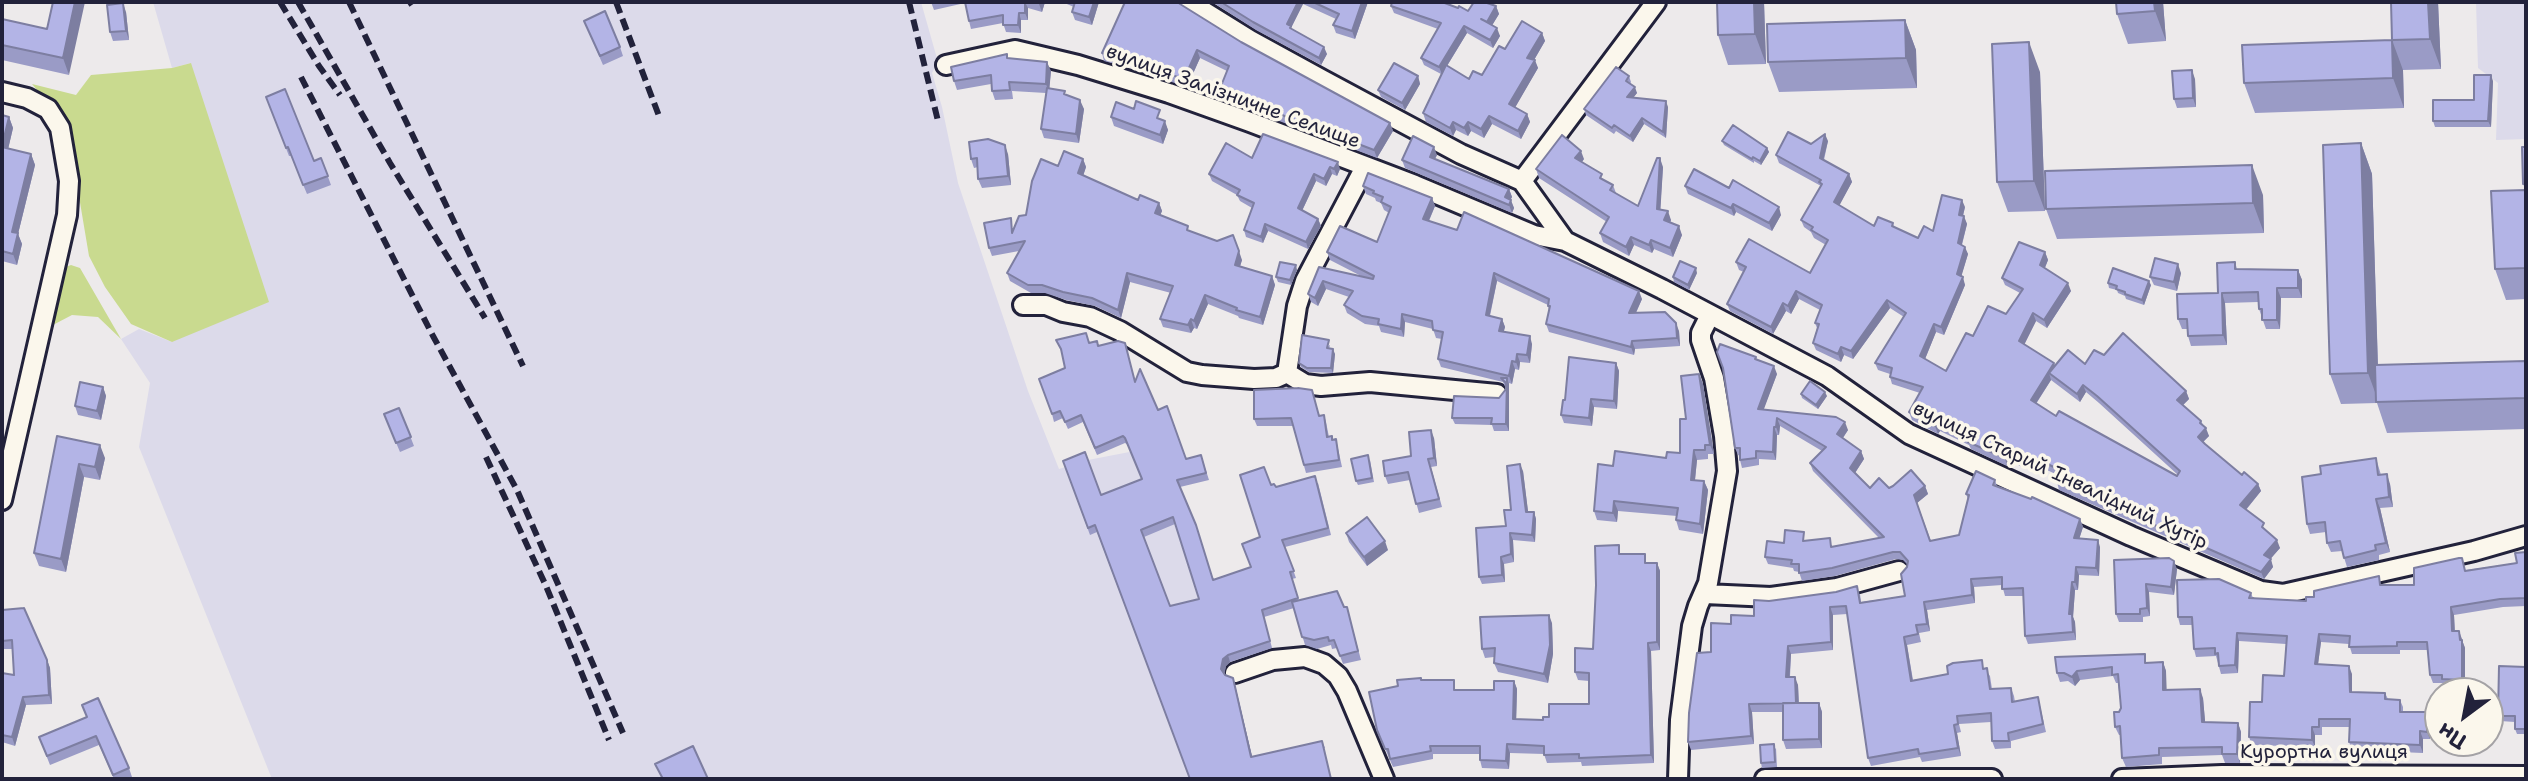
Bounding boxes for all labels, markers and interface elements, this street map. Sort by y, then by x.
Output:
street label: вулиця Залізничне Селище [1103,40,1363,154]
street label: вулиця Старий Інвалідний Хутір [1909,397,2211,555]
north arrow [2424,677,2504,757]
text: Пн [2432,716,2472,756]
street label: Курортна вулиця [2240,741,2408,765]

